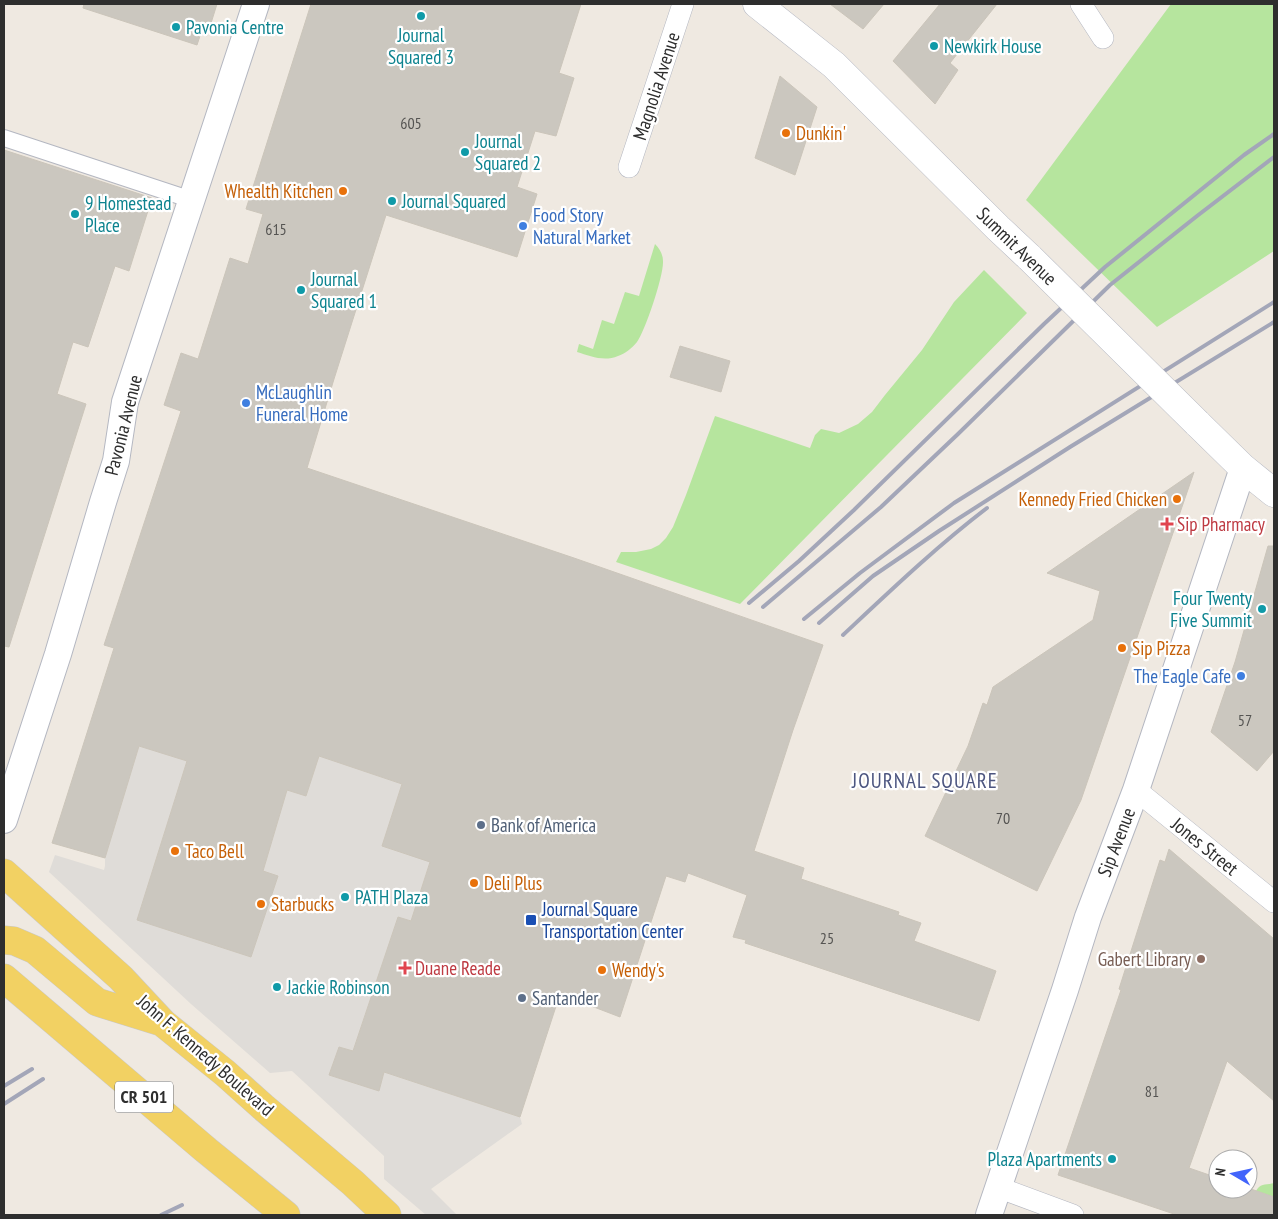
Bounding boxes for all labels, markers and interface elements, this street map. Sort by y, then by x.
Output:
marker: Journal Squared 3 [415,10,427,22]
place label: Pavonia Centre [186,15,284,39]
marker: Pavonia Centre [170,21,182,33]
place label: Journal Squared 3 [388,23,454,69]
street label: Magnolia Avenue [627,29,685,143]
place label: Newkirk House [944,34,1042,58]
marker: Newkirk House [928,40,940,52]
house number: 605 [400,113,422,133]
place label: Dunkin' [796,121,846,145]
marker: Dunkin' [780,127,792,139]
place label: Journal Squared 2 [474,129,541,175]
marker: Journal Squared 2 [459,146,471,158]
place label: Whealth Kitchen [225,179,333,203]
marker: Whealth Kitchen [337,185,349,197]
place label: Journal Squared [401,189,506,213]
place label: 9 Homestead Place [85,191,171,237]
marker: Journal Squared [386,195,398,207]
street label: Summit Avenue [972,202,1062,290]
place label: Food Story Natural Market [533,203,631,249]
marker: 9 Homestead Place [69,208,81,220]
house number: 615 [265,219,287,239]
marker: Food Story Natural Market [517,220,529,232]
place label: Journal Squared 1 [310,267,377,313]
marker: Journal Squared 1 [295,284,307,296]
street label: Pavonia Avenue [99,372,147,478]
place label: McLaughlin Funeral Home [256,380,348,426]
marker: McLaughlin Funeral Home [240,397,252,409]
place label: Kennedy Fried Chicken [1019,487,1167,511]
marker: Kennedy Fried Chicken [1171,493,1183,505]
place label: Sip Pharmacy [1177,512,1266,536]
marker: Sip Pharmacy [1161,518,1173,530]
place label: Four Twenty Five Summit [1170,586,1253,632]
marker: Four Twenty Five Summit [1256,603,1268,615]
place label: Sip Pizza [1132,636,1191,660]
marker: Sip Pizza [1116,642,1128,654]
place label: The Eagle Cafe [1133,664,1231,688]
marker: The Eagle Cafe [1235,670,1247,682]
house number: 57 [1238,710,1252,730]
district label: JOURNAL SQUARE [851,767,998,794]
street label: Sip Avenue [1092,804,1140,880]
house number: 70 [996,808,1010,828]
street label: Jones Street [1166,811,1244,881]
place label: Bank of America [491,813,596,837]
marker: Bank of America [475,819,487,831]
place label: Taco Bell [185,839,244,863]
marker: Taco Bell [169,845,181,857]
place label: Deli Plus [484,871,542,895]
marker: Deli Plus [468,877,480,889]
place label: PATH Plaza [355,885,428,909]
marker: PATH Plaza [339,891,351,903]
place label: Starbucks [271,892,334,916]
place label: Journal Square Transportation Center [541,897,685,943]
marker: Starbucks [255,898,267,910]
marker: Journal Square Transportation Center [524,913,538,927]
house number: 25 [820,928,834,948]
place label: Gabert Library [1098,947,1192,971]
marker: Gabert Library [1195,953,1207,965]
place label: Duane Reade [415,956,501,980]
place label: Wendy's [612,958,665,982]
marker: Duane Reade [399,962,411,974]
marker: Wendy's [596,964,608,976]
place label: Jackie Robinson [286,975,390,999]
marker: Jackie Robinson [271,981,283,993]
place label: Santander [532,986,599,1010]
street label: John F. Kennedy Boulevard [132,988,279,1121]
marker: Santander [516,992,528,1004]
house number: 81 [1145,1081,1159,1101]
road number: CR 501 [115,1082,173,1112]
place label: Plaza Apartments [988,1147,1102,1171]
north arrow [1208,1149,1258,1199]
marker: Plaza Apartments [1106,1153,1118,1165]
text: N [1211,1167,1230,1177]

